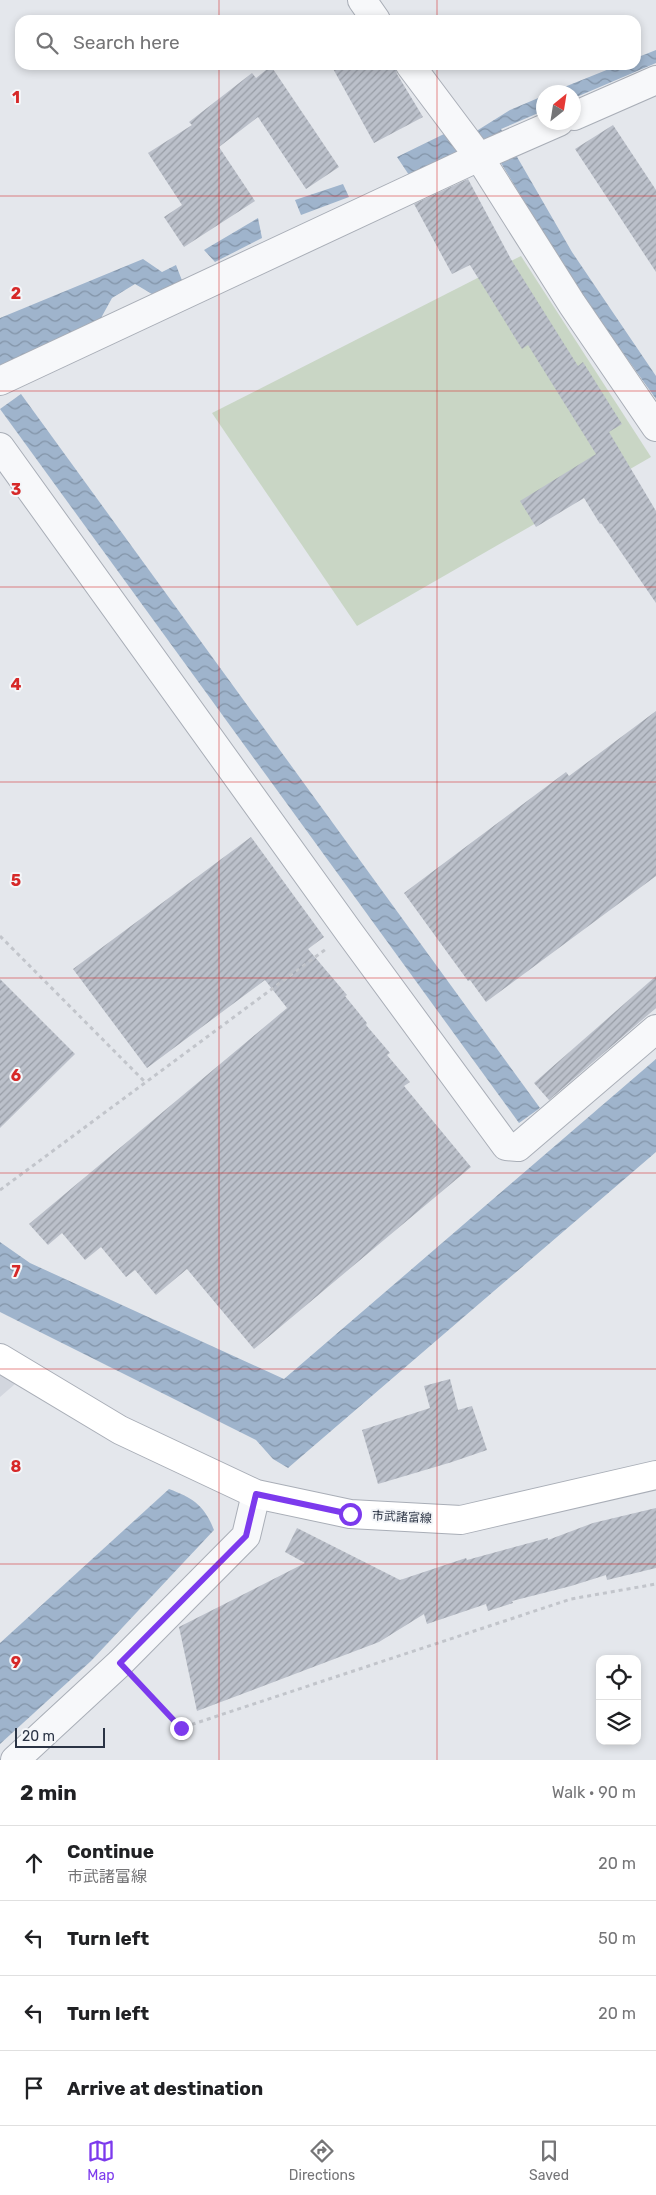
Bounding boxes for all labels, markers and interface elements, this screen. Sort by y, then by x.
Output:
search box [15,15,641,70]
icon: search [33,29,61,57]
text: Search here [73,31,180,54]
north arrow [536,85,581,130]
text: 1 [12,88,20,107]
text: 2 [11,284,21,303]
text: 3 [11,480,21,499]
text: 4 [11,675,22,694]
text: 5 [11,871,21,890]
text: 6 [11,1066,21,1085]
text: 7 [11,1262,21,1281]
text: 8 [11,1457,22,1476]
route start [339,1503,362,1526]
street label: 市武諸富線 [372,1508,432,1526]
text: 9 [11,1653,21,1672]
map controls [596,1655,641,1745]
button: locate [596,1655,641,1700]
button: layers [596,1700,641,1745]
route end [170,1717,193,1740]
scale bar [15,1725,105,1748]
text: 20 m [22,1728,55,1745]
text: 2 min [20,1780,77,1805]
text: Walk · 90 m [552,1783,636,1802]
text: Continue [67,1840,154,1863]
icon: ahead [20,1849,48,1877]
text: 20 m [598,1854,636,1873]
text: 市武諸富線 [67,1867,147,1886]
icon: left [20,1924,48,1952]
text: Turn left [67,1927,149,1950]
text: 50 m [598,1929,636,1948]
icon: left [20,1999,48,2027]
text: Turn left [67,2002,149,2025]
text: 20 m [598,2004,636,2023]
icon: arrive [20,2074,48,2102]
text: Arrive at destination [67,2077,263,2100]
tab: Map [87,2137,115,2184]
tab: Directions [289,2137,355,2184]
tab: Saved [529,2137,569,2184]

